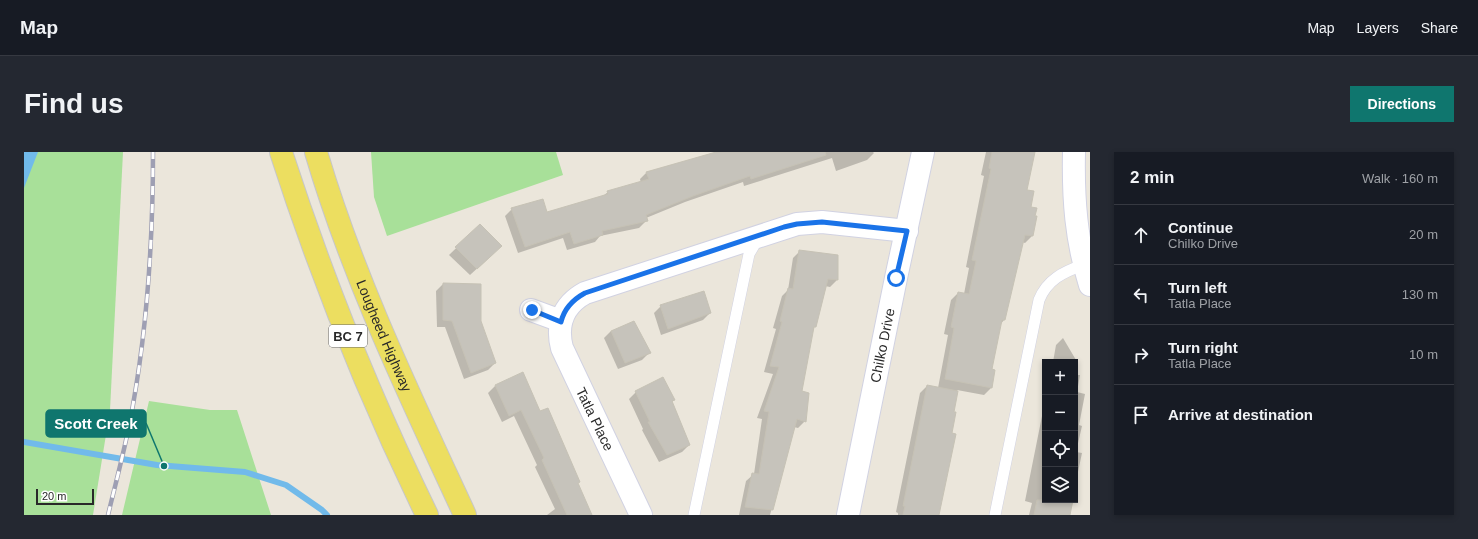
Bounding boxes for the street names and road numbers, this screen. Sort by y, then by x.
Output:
street label: Lougheed Highway [353,277,415,394]
street label: Chilko Drive [867,307,898,384]
road number: BC 7 [329,325,367,347]
street label: Tatla Place [573,385,617,453]

